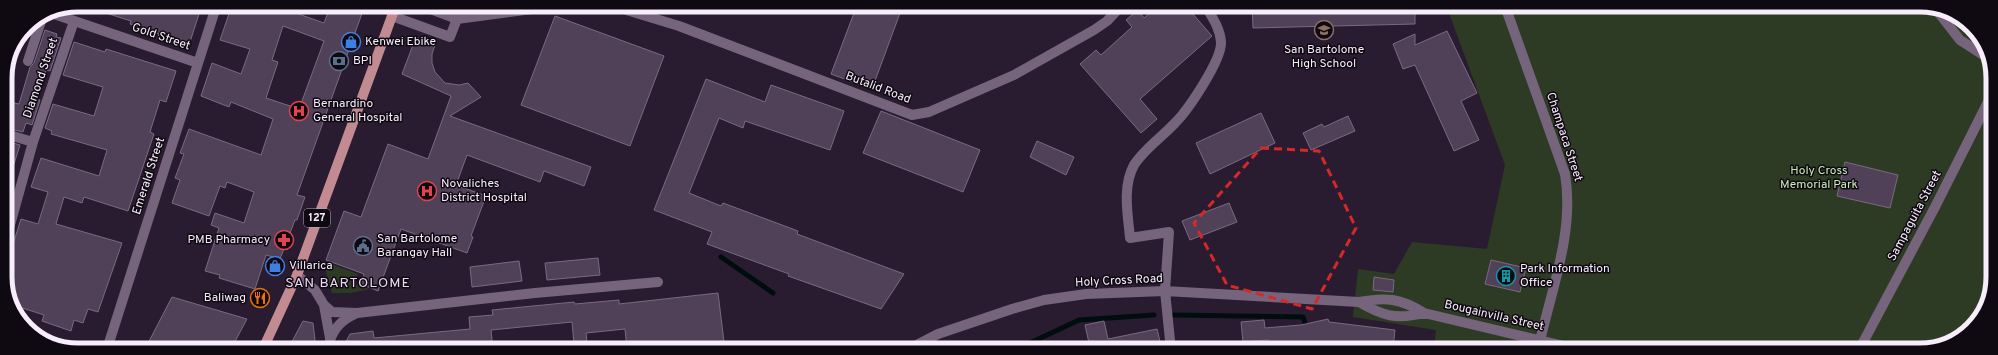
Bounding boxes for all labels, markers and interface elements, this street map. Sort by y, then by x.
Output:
school or university icon: San Bartolome High School [1313,19,1335,41]
street label: Gold Street [130,20,192,54]
shop icon: Kenwei Ebike [340,31,362,53]
place label: Kenwei Ebike [365,34,436,50]
street label: Diamond Street [20,36,62,120]
place label: San Bartolome High School [1284,42,1364,72]
bank icon: BPI [328,50,350,72]
place label: BPI [353,53,372,69]
street label: Butalid Road [843,68,913,108]
street label: Champaca Street [1542,90,1586,184]
place label: Bernardino General Hospital [313,96,402,126]
hospital icon: Bernardino General Hospital [288,100,310,122]
street label: Emerald Street [129,135,169,217]
park label: Holy Cross Memorial Park [1780,163,1858,193]
street label: Sampaguita Street [1884,168,1946,264]
place label: Novaliches District Hospital [441,176,527,206]
hospital icon: Novaliches District Hospital [416,180,438,202]
road number: 127 [304,209,330,227]
pharmacy icon: PMB Pharmacy [273,229,295,251]
place label: San Bartolome Barangay Hall [377,231,457,261]
place label: PMB Pharmacy [188,232,270,248]
public building icon: San Bartolome Barangay Hall [352,235,374,257]
shop icon: Villarica [264,255,286,277]
place label: Villarica [289,258,332,274]
place label: Park Information Office [1520,261,1610,291]
building icon: Park Information Office [1495,265,1517,287]
street label: Holy Cross Road [1075,271,1163,291]
district label: SAN BARTOLOME [285,275,411,292]
restaurant icon: Baliwag [249,287,271,309]
place label: Baliwag [204,290,246,306]
street label: Bougainvilla Street [1443,297,1545,335]

